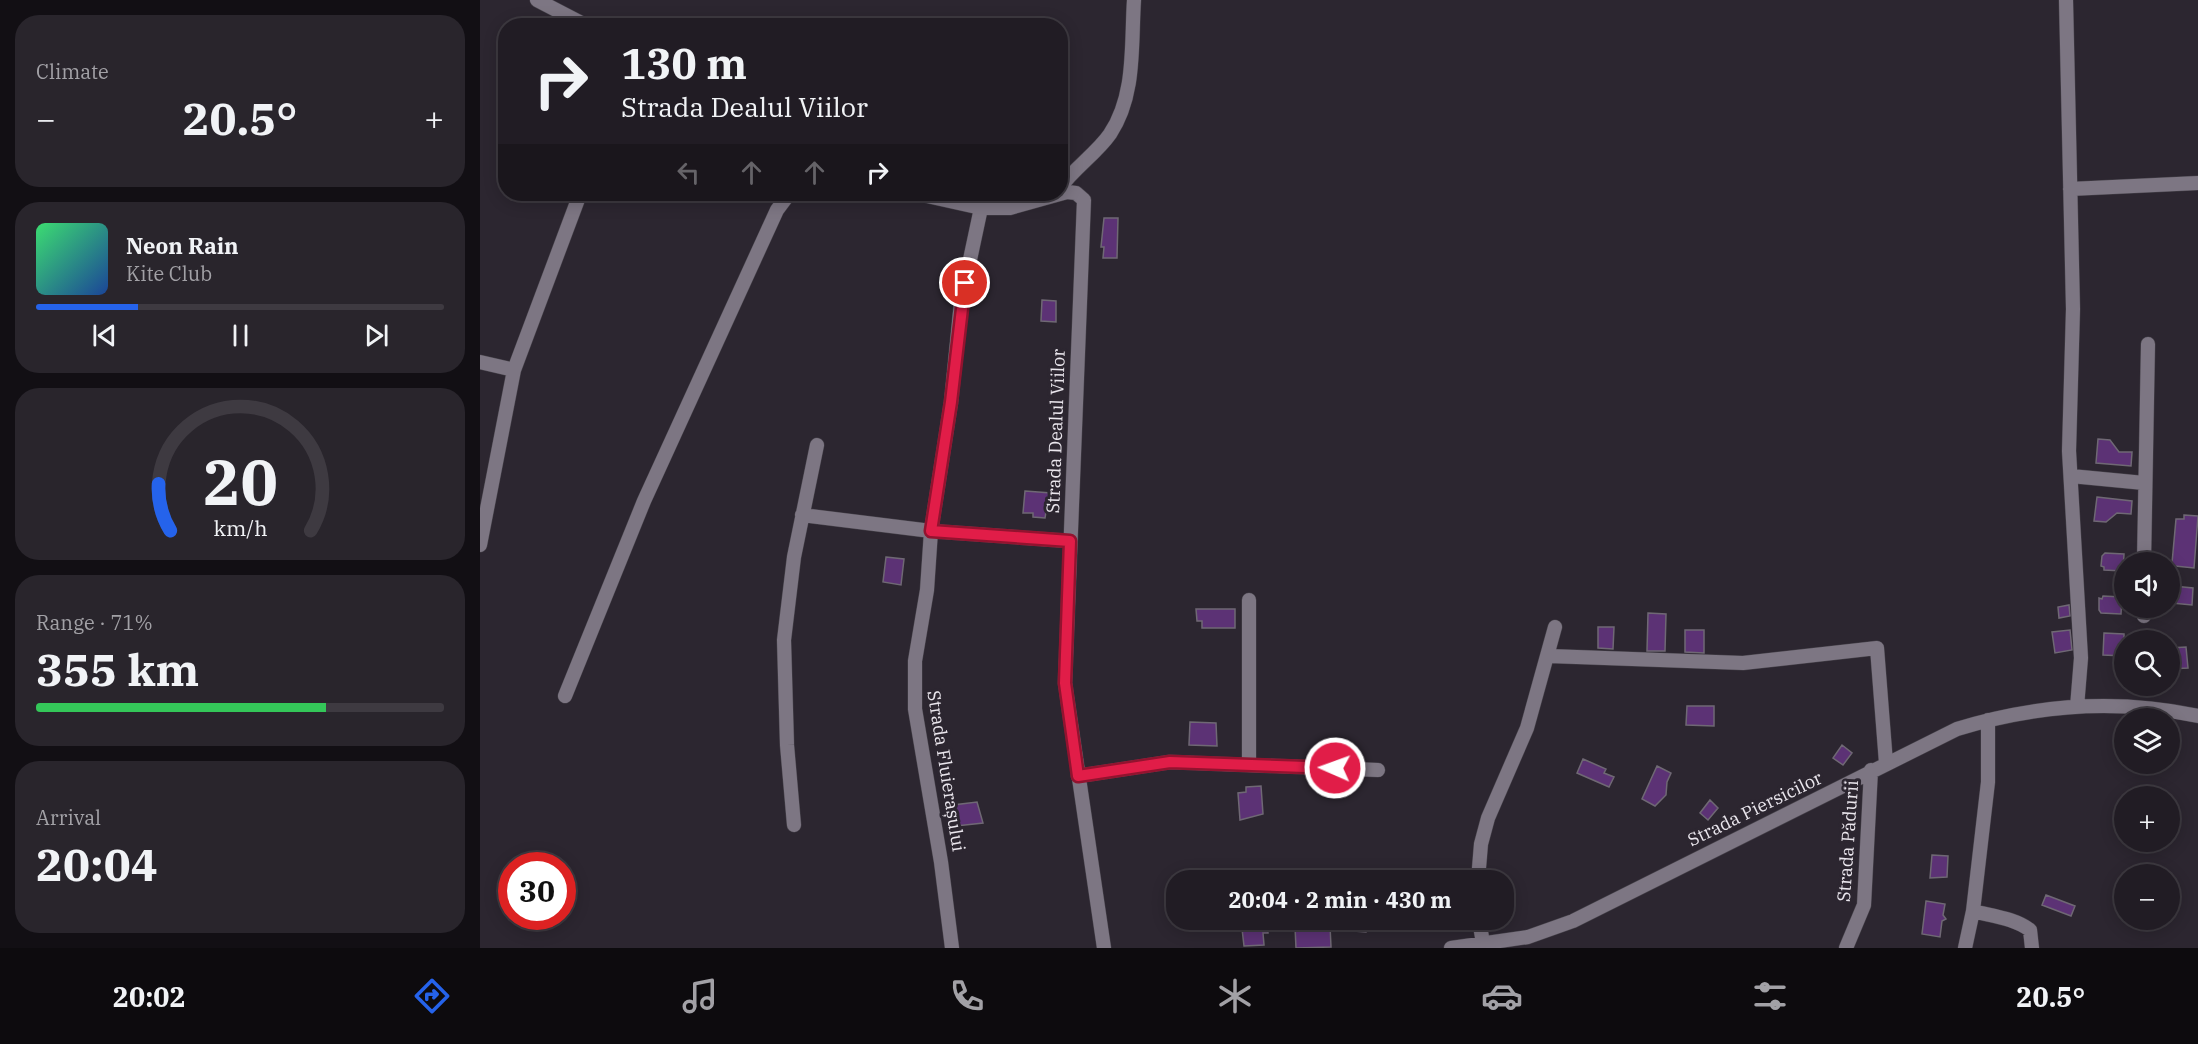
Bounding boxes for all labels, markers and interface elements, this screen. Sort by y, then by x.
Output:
text: 130 m [621,36,747,91]
icon: right [522,42,600,120]
text: Climate [36,58,109,85]
text: 20.5° [183,89,297,147]
text: Strada Dealul Viilor [621,89,868,124]
text: − [36,97,56,140]
text: + [424,97,444,140]
icon: left [672,156,705,189]
icon: ahead [735,156,768,189]
icon: ahead [798,156,831,189]
icon: right [861,156,894,189]
text: Neon Rain [126,231,239,260]
pin [939,257,990,308]
text: Kite Club [126,260,212,287]
icon: arrive [948,266,981,299]
icon: previous [88,319,121,352]
icon: pause [224,319,257,352]
icon: next [360,319,393,352]
street label: Strada Dealul Viilor [1041,348,1070,514]
text: 20 [203,441,277,522]
text: km/h [213,514,267,542]
map controls [2114,552,2180,930]
button: sound [2114,552,2180,618]
text: Range · 71% [36,609,153,636]
button: search [2114,630,2180,696]
text: 355 km [36,640,199,698]
street label: Strada Fluierașului [922,689,971,853]
button: layers [2114,708,2180,774]
position arrow [1303,736,1367,800]
street label: Strada Piersicilor [1684,766,1826,851]
street label: Strada Pădurii [1832,779,1863,903]
button: + [2114,786,2180,852]
text: Arrival [36,804,101,831]
text: 20:04 [36,835,158,893]
speed limit sign: 30 [498,852,576,930]
button: − [2114,864,2180,930]
text: 20:04 · 2 min · 430 m [1228,885,1452,914]
icon: directions [411,975,453,1017]
icon: music [679,975,721,1017]
icon: phone [946,975,988,1017]
icon: climate [1214,975,1256,1017]
icon: car [1481,975,1523,1017]
icon: filters [1749,975,1791,1017]
text: 20:02 [113,979,186,1014]
text: 20.5° [2016,979,2085,1014]

